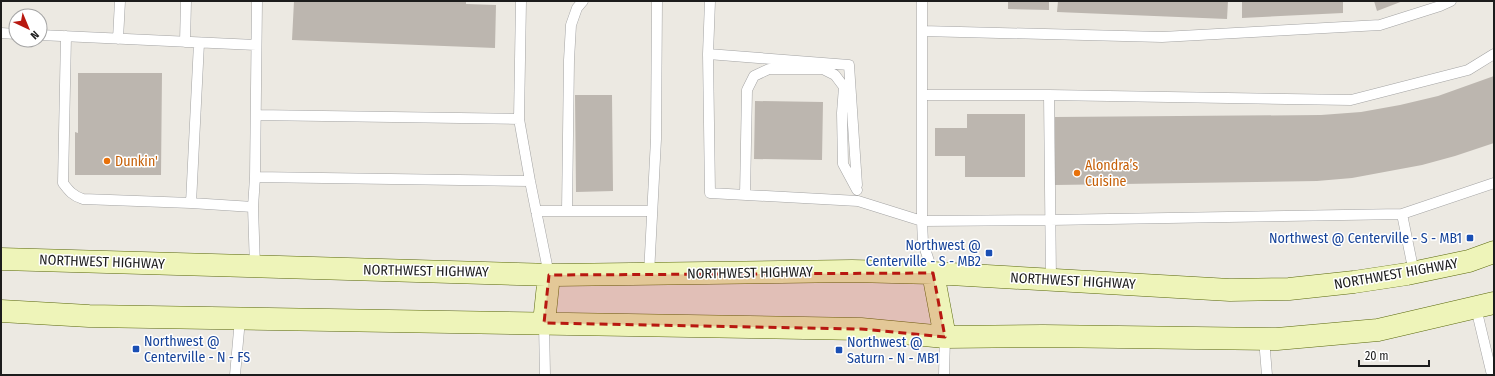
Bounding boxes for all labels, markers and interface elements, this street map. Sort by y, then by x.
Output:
north arrow [8,8,48,48]
text: N [28,28,41,42]
place label: Dunkin' [115,153,158,170]
marker: Dunkin' [102,156,112,166]
place label: Alondra’s Cuisine [1085,157,1138,190]
marker: Alondra’s Cuisine [1072,168,1082,178]
place label: Northwest @ Centerville - S - MB1 [1269,230,1462,247]
marker: Northwest @ Centerville - S - MB1 [1465,233,1475,243]
place label: Northwest @ Centerville - S - MB2 [866,237,981,270]
marker: Northwest @ Centerville - S - MB2 [984,248,994,258]
street label: NORTHWEST HIGHWAY [39,251,165,273]
street label: NORTHWEST HIGHWAY [1333,255,1459,293]
street label: NORTHWEST HIGHWAY [363,261,489,281]
street label: NORTHWEST HIGHWAY [687,263,813,283]
street label: NORTHWEST HIGHWAY [1010,269,1136,293]
place label: Northwest @ Centerville - N - FS [144,333,250,366]
place label: Northwest @ Saturn - N - MB1 [847,334,939,367]
scale bar [1359,342,1429,368]
marker: Northwest @ Centerville - N - FS [131,344,141,354]
marker: Northwest @ Saturn - N - MB1 [834,345,844,355]
text: 20 m [1365,349,1389,363]

